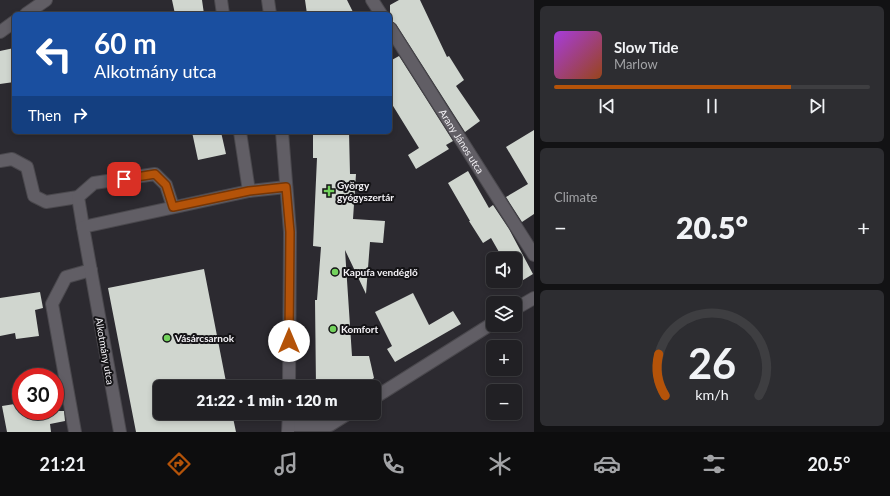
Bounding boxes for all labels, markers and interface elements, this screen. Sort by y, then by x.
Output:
text: 60 m [94,26,157,60]
icon: left [28,28,80,80]
text: Slow Tide [614,38,679,56]
text: Marlow [614,56,658,72]
text: Alkotmány utca [94,60,217,82]
icon: previous [596,95,618,117]
icon: pause [701,95,723,117]
icon: next [806,95,828,117]
icon: right [69,104,91,126]
text: Then [28,106,61,124]
street label: Arany János utca [437,107,487,176]
pin [107,162,141,196]
icon: arrive [113,168,135,190]
place label: György gyógyszertár [337,179,394,203]
marker: György gyógyszertár [324,186,334,196]
text: Climate [554,189,597,205]
text: 20.5° [676,209,748,245]
text: − [554,214,567,241]
text: + [857,214,870,241]
map controls [486,252,522,420]
button: sound [486,252,522,288]
place label: Kapufa vendéglő [343,266,418,278]
marker: Kapufa vendéglő [330,267,340,277]
button: layers [486,296,522,332]
street label: Alkotmány utca [93,316,117,386]
position arrow [268,320,310,362]
place label: Komfort [341,323,378,335]
marker: Komfort [328,324,338,334]
place label: Vásárcsarnok [174,332,235,344]
marker: Vásárcsarnok [162,333,172,343]
text: 26 [688,338,736,388]
button: + [486,340,522,376]
speed limit sign: 30 [12,368,64,420]
button: − [486,384,522,420]
text: km/h [695,386,729,403]
text: 21:22 · 1 min · 120 m [196,391,338,409]
icon: directions [165,450,193,478]
icon: music [272,450,300,478]
icon: phone [379,450,407,478]
icon: climate [486,450,514,478]
icon: car [593,450,621,478]
icon: filters [700,450,728,478]
text: 21:21 [40,453,86,475]
text: 20.5° [807,453,850,475]

